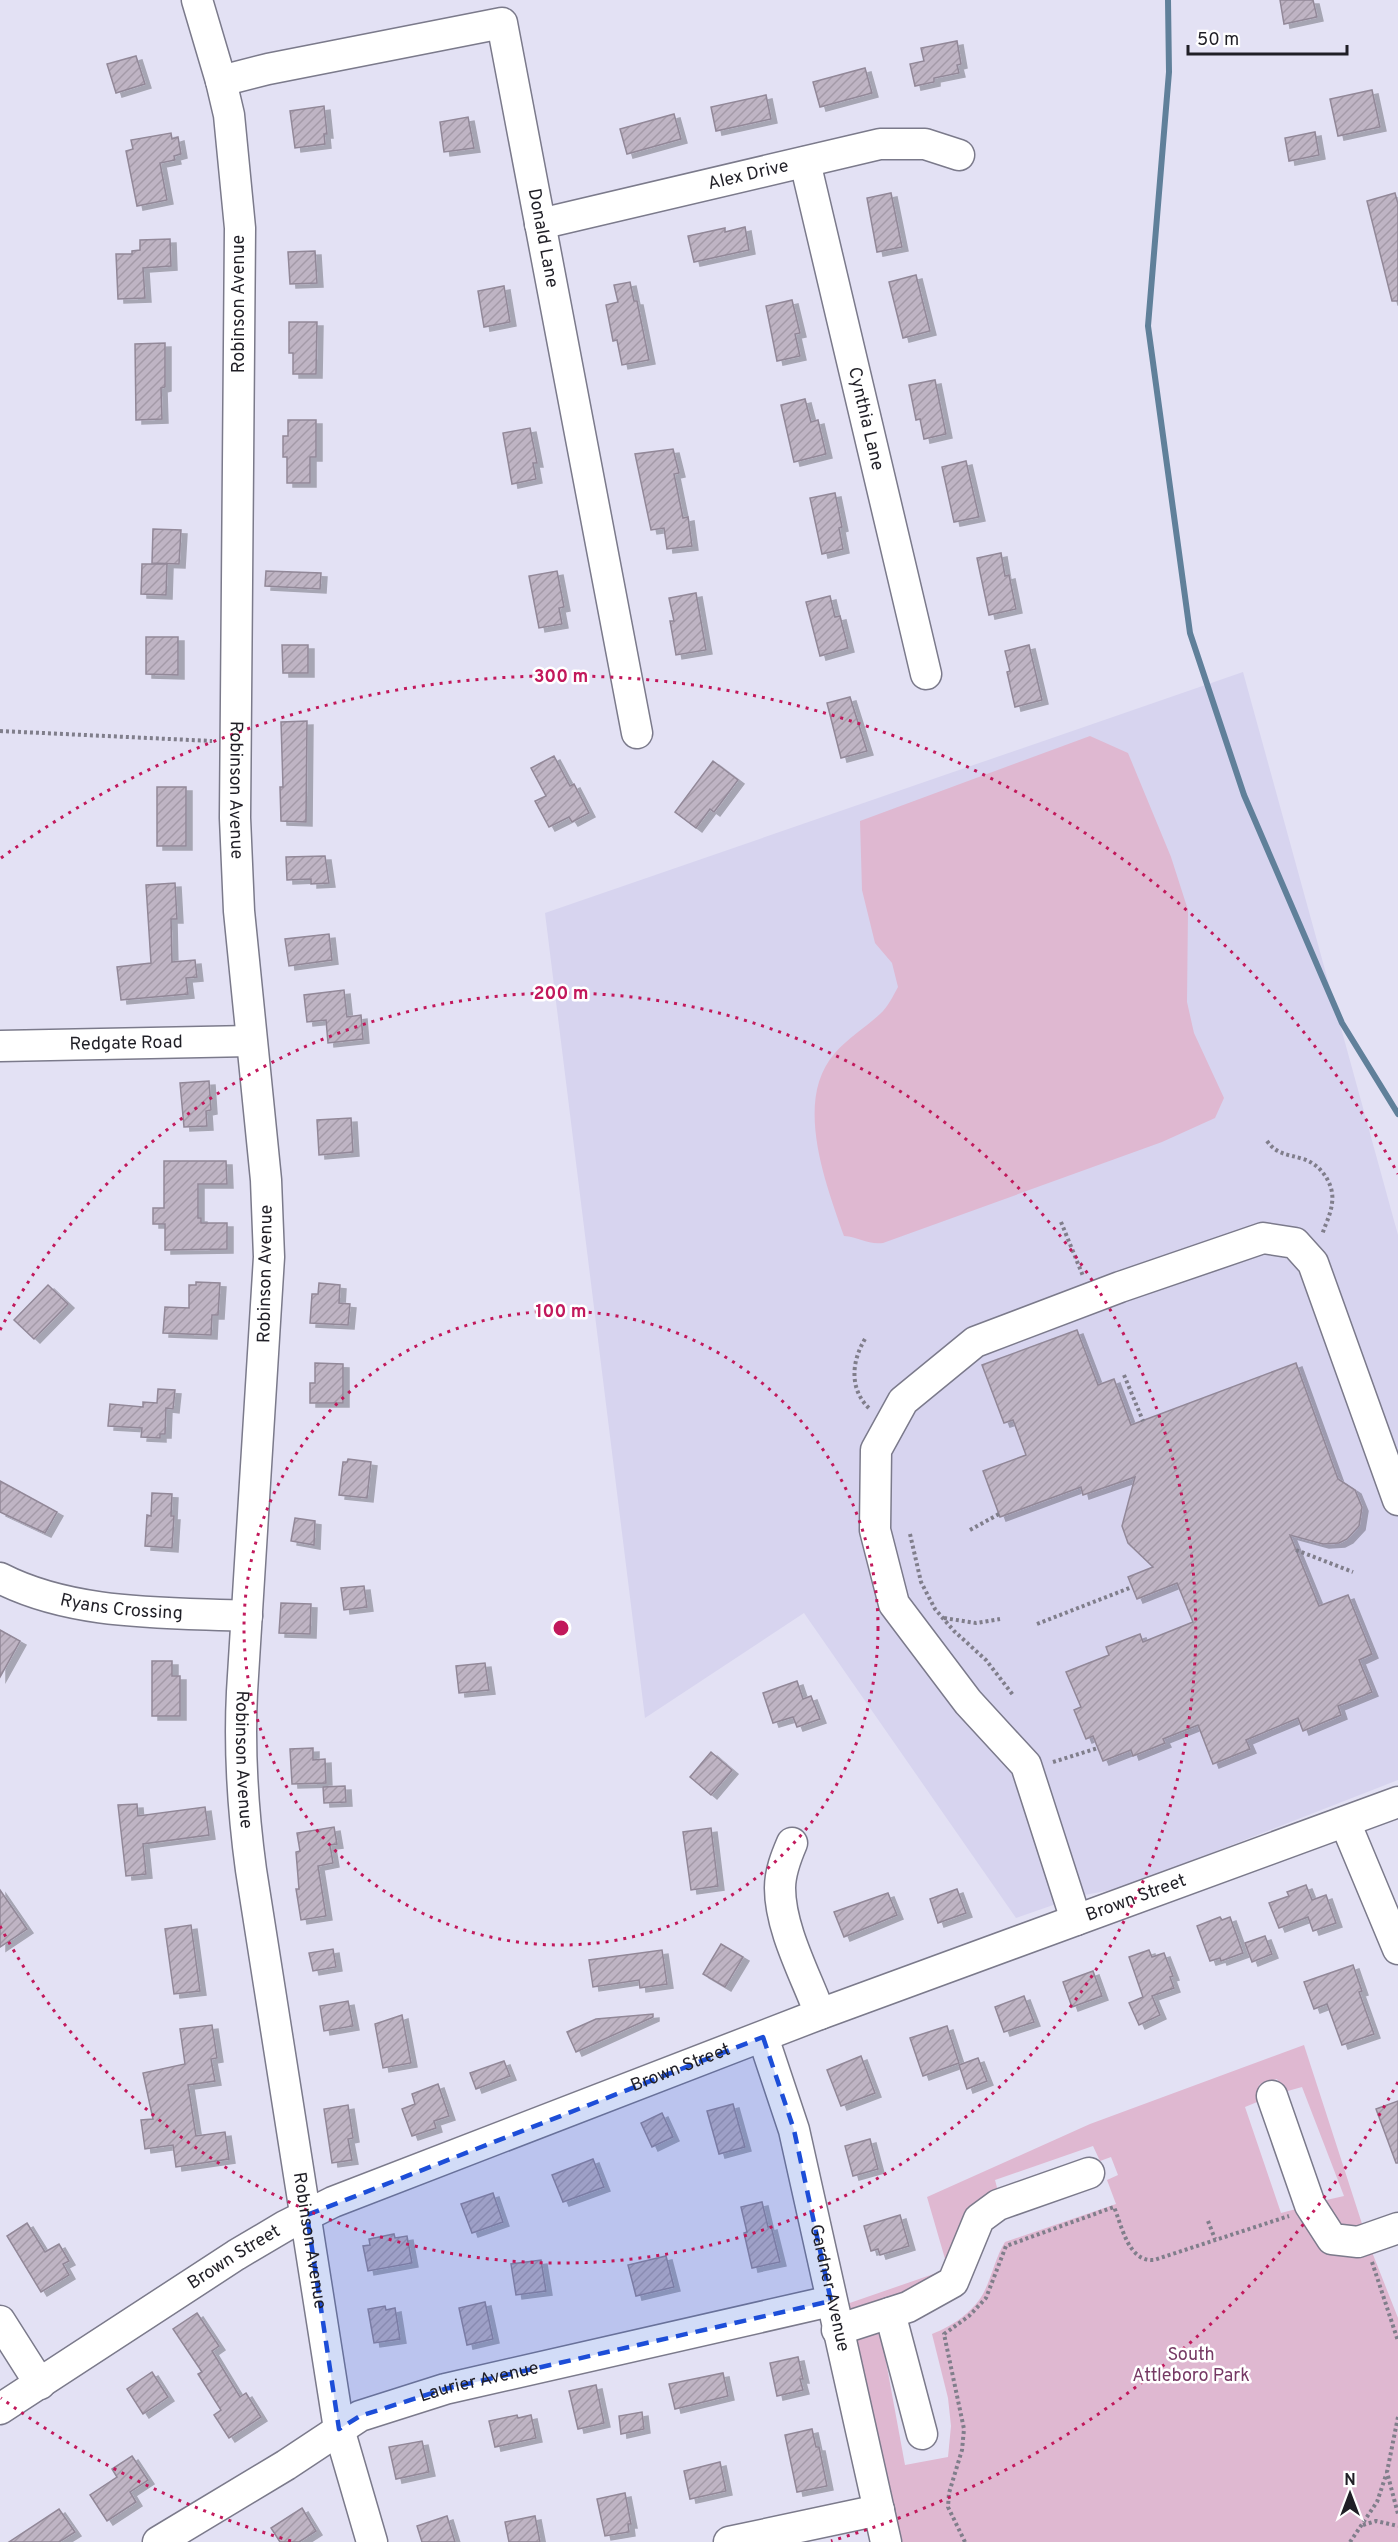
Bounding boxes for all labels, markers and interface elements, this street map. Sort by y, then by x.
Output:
scale bar [1188,18,1347,56]
text: 50 m [1197,29,1239,52]
street label: Alex Drive [706,154,791,196]
street label: Donald Lane [522,187,564,290]
street label: Robinson Avenue [228,235,251,373]
street label: Cynthia Lane [842,365,889,473]
text: 300 m [534,666,588,689]
street label: Robinson Avenue [223,721,248,860]
text: 200 m [533,983,589,1006]
street label: Redgate Road [69,1031,183,1056]
street label: Robinson Avenue [253,1205,279,1343]
text: 100 m [535,1301,587,1324]
street label: Ryans Crossing [58,1589,183,1625]
centre of rings [551,1618,571,1638]
street label: Robinson Avenue [230,1690,258,1830]
street label: Brown Street [1083,1869,1189,1927]
street label: Brown Street [627,2038,734,2097]
street label: Robinson Avenue [287,2170,331,2311]
street label: Brown Street [183,2220,285,2295]
street label: Gardner Avenue [804,2222,855,2354]
park label: South Attleboro Park [1132,2344,1250,2388]
street label: Laurier Avenue [416,2357,541,2408]
north arrow [1320,2464,1380,2524]
text: N [1344,2471,1356,2491]

